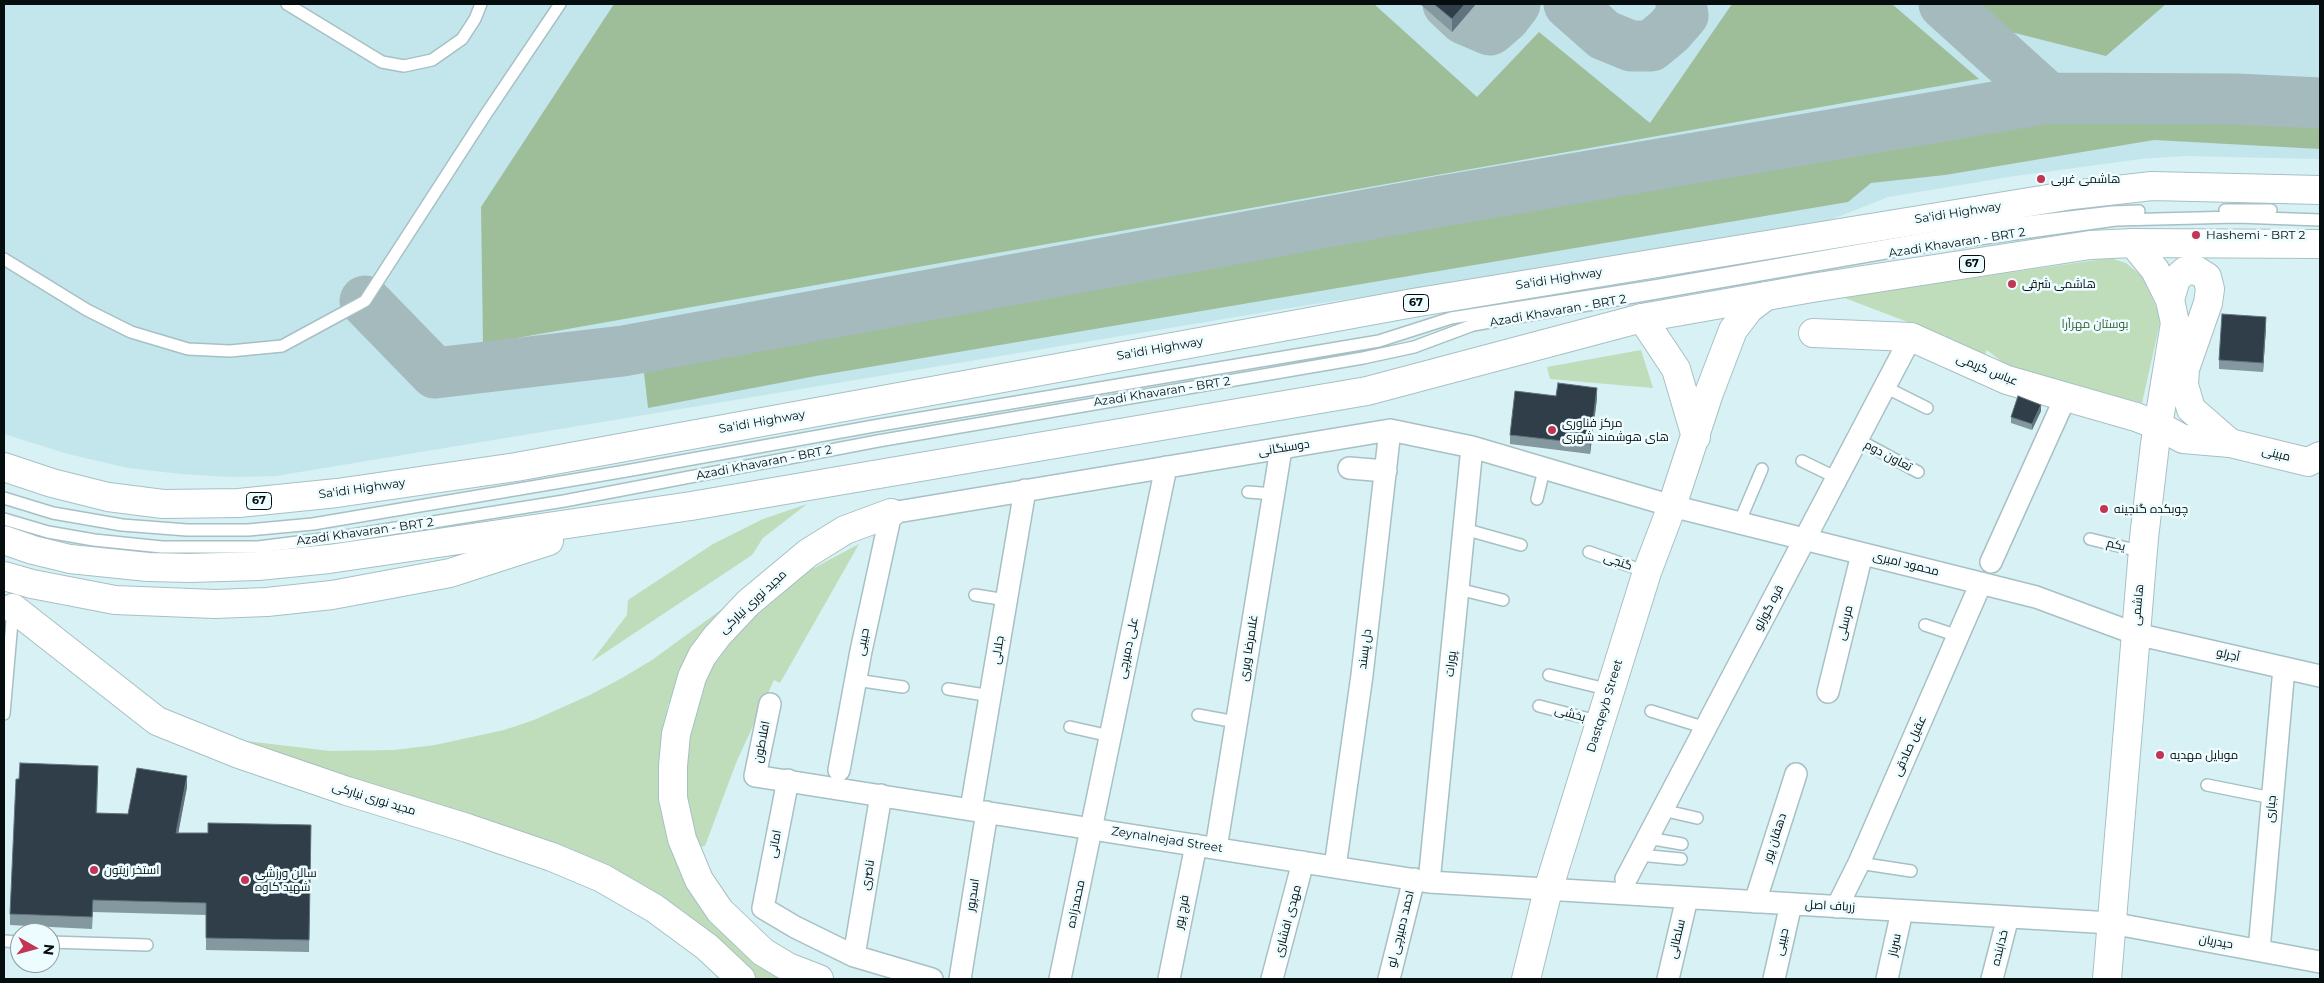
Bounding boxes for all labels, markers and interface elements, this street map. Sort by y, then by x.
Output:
place label: هاشمی غربی [2051,172,2120,186]
marker: هاشمی غربی [2035,173,2047,185]
street label: Sa'idi Highway [1914,199,2002,227]
street label: Azadi Khavaran - BRT 2 [1888,225,2026,261]
place label: Hashemi - BRT 2 [2206,228,2305,242]
marker: Hashemi - BRT 2 [2190,229,2202,241]
road number: 67 [1960,255,1984,272]
street label: Sa'idi Highway [1515,265,1603,293]
place label: هاشمی شرقی [2022,277,2096,291]
marker: هاشمی شرقی [2006,278,2018,290]
street label: Azadi Khavaran - BRT 2 [1489,292,1627,330]
road number: 67 [1404,294,1428,312]
park label: بوستان مهرآرا [2061,317,2129,331]
street label: Sa'idi Highway [1116,334,1204,364]
street label: عباس کریمی [1954,351,2020,389]
street label: Azadi Khavaran - BRT 2 [1093,374,1231,410]
street label: Sa'idi Highway [718,407,806,437]
place label: مرکز فناوری های هوشمند شهری [1562,416,1669,444]
marker: مرکز فناوری های هوشمند شهری [1546,424,1558,436]
street label: دوسنگانی [1257,437,1311,459]
street label: تعاون دوم [1862,437,1914,475]
street label: Azadi Khavaran - BRT 2 [695,443,833,483]
street label: مبینی [2260,444,2292,464]
street label: Sa'idi Highway [318,476,406,502]
road number: 67 [246,492,272,510]
place label: چوبکده گنجینه [2114,502,2188,516]
marker: چوبکده گنجینه [2098,503,2110,515]
street label: Azadi Khavaran - BRT 2 [296,515,434,549]
street label: یکم [2105,536,2127,554]
street label: محمود امیری [1871,549,1941,579]
street label: گنجی [1602,550,1634,574]
street label: مجید نوری نیارکی [716,567,790,637]
street label: قره گوزلو [1751,583,1787,633]
street label: هاشمی [2129,584,2147,626]
street label: مرسلی [1834,604,1856,642]
street label: غلامرضا ویری [1237,614,1261,682]
street label: علی دمیرچی [1114,616,1142,680]
street label: حبیبی [853,627,873,657]
street label: دل پسند [1355,628,1375,670]
street label: جلالی [989,635,1007,665]
street label: آجرلو [2215,645,2241,665]
street label: پورات [1442,650,1460,678]
street label: Dastqeyb Street [1584,658,1626,754]
street label: بخشی [1553,703,1587,725]
street label: عقیل صادقی [1890,714,1930,778]
street label: افلاطون [751,720,773,764]
place label: موبایل مهدیه [2170,748,2238,762]
marker: موبایل مهدیه [2154,749,2166,761]
street label: مجید نوری نیارکی [330,779,418,819]
street label: جباری [2263,795,2279,823]
street label: دهقان پور [1760,812,1790,864]
street label: Zeynalnejad Street [1110,824,1224,856]
street label: امانی [765,829,785,859]
street label: ناصری [858,859,878,891]
place label: استخر زیتون [104,863,159,877]
marker: استخر زیتون [88,864,100,876]
place label: سالن ورزشی شهید کاوه [255,866,317,894]
marker: سالن ورزشی شهید کاوه [239,874,251,886]
street label: اسدپور [963,878,983,912]
street label: محمدزاده [1064,879,1088,929]
street label: مهدی افشاری [1271,883,1305,959]
street label: احمد دمیرچی لو [1384,889,1418,969]
street label: فرج پور [1172,894,1192,930]
street label: زرباف اصل [1805,898,1855,914]
street label: سلطانی [1665,918,1689,960]
north arrow [10,923,60,973]
street label: حبیبی [1772,927,1792,957]
street label: خدابنده [1989,929,2011,967]
street label: سرباز [1886,932,1904,958]
street label: حیدریان [2198,932,2234,952]
text: N [39,943,59,956]

